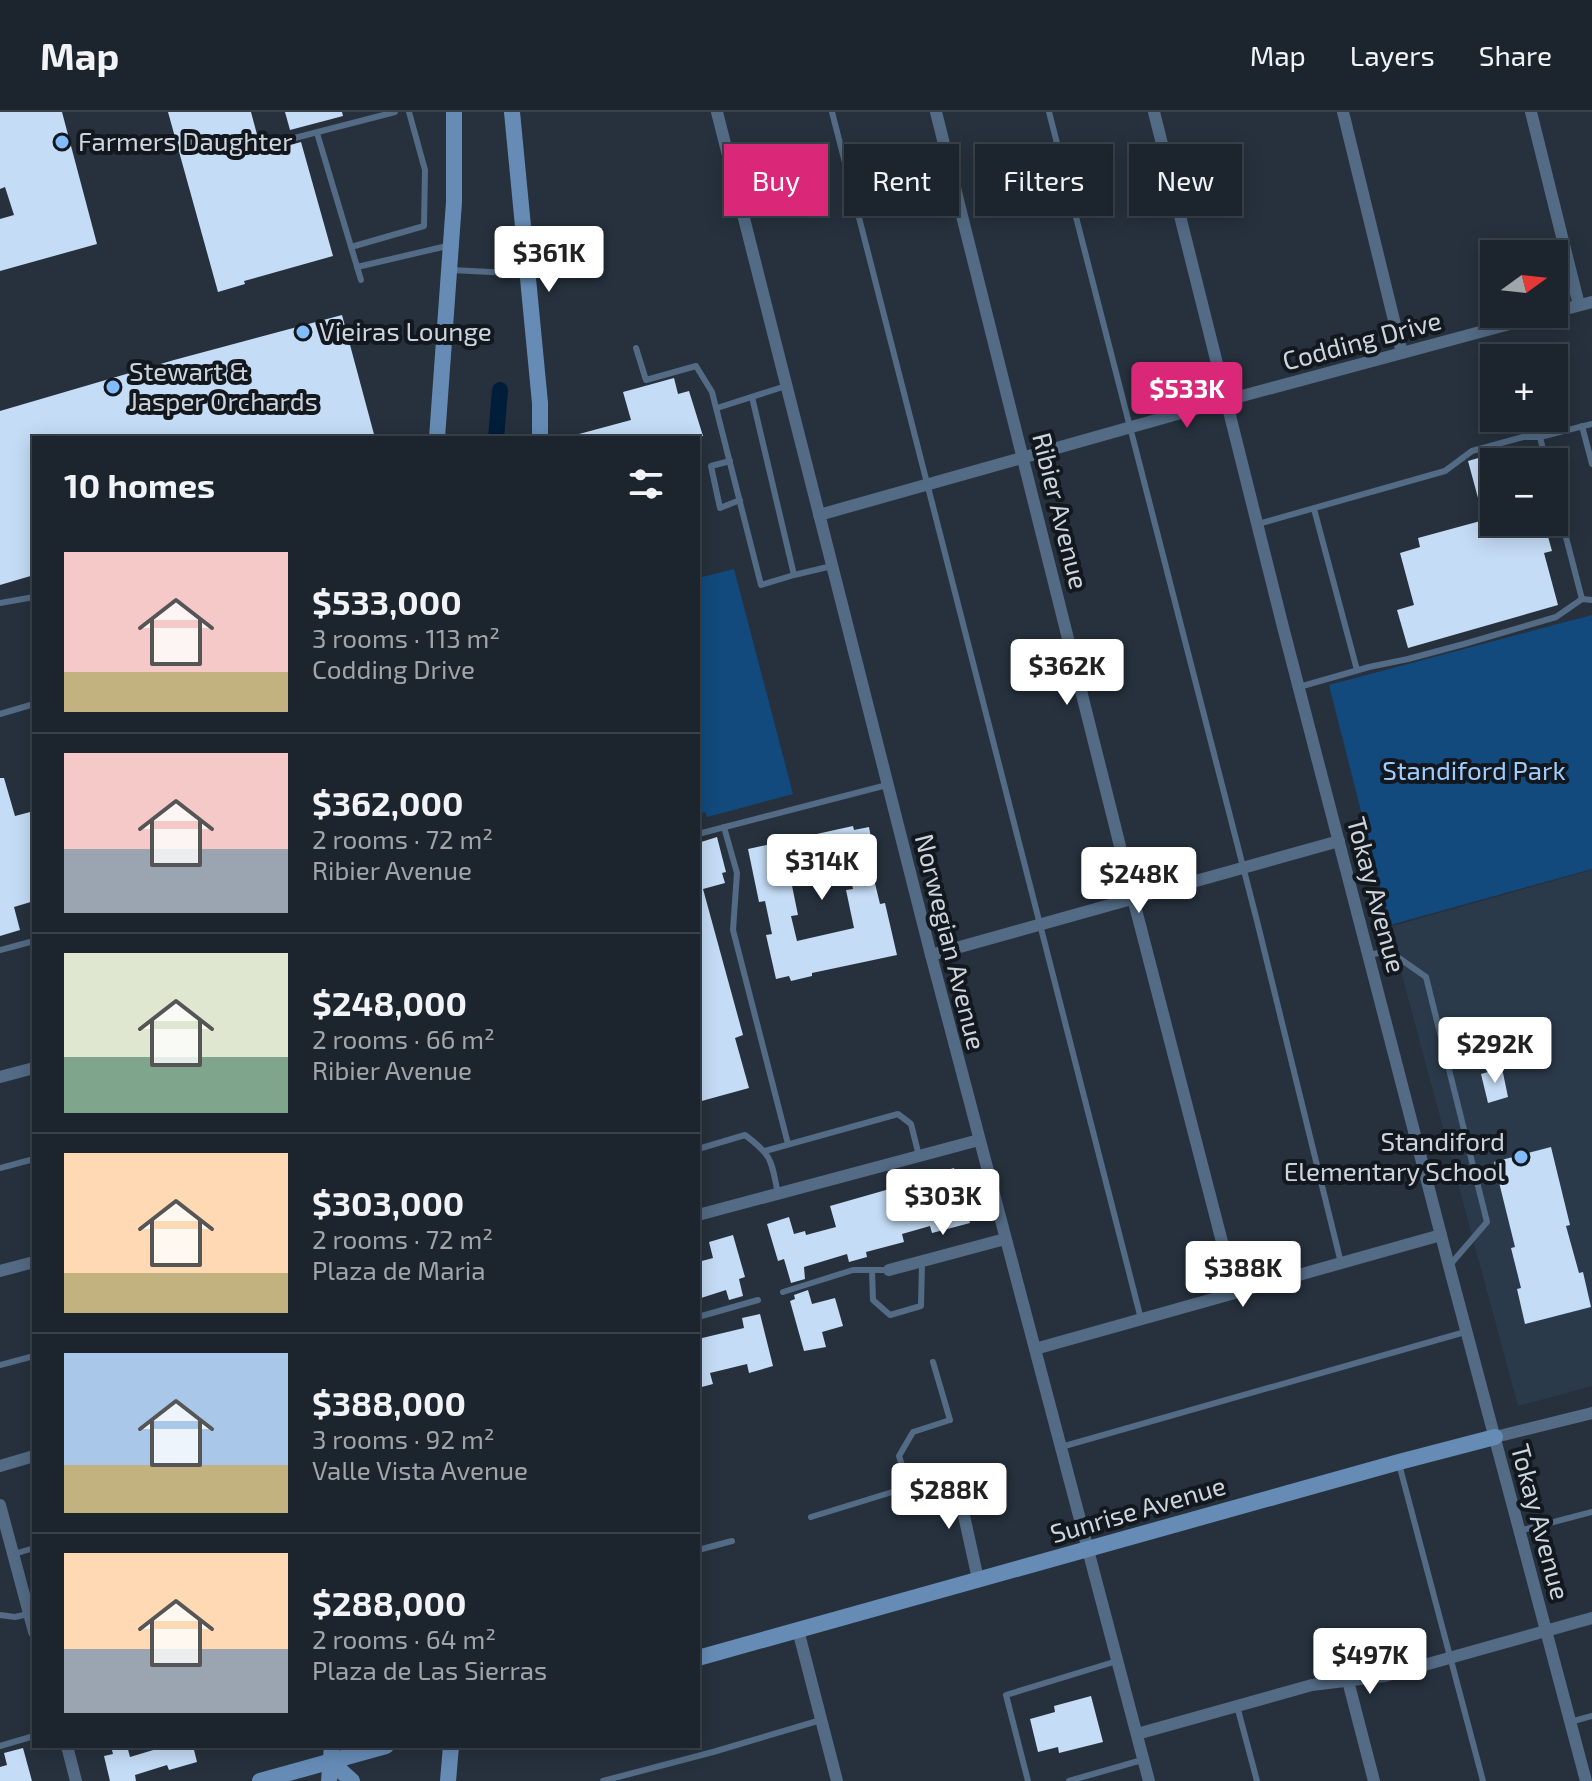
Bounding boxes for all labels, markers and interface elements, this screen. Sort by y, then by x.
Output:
text: Map [40,32,119,78]
text: Map [1250,38,1306,72]
text: Layers [1350,38,1435,72]
text: Share [1479,38,1552,72]
place label: Farmers Daughter [78,125,293,156]
marker: Farmers Daughter [53,133,71,151]
chip: Buy [724,144,828,216]
chip: Rent [844,144,959,216]
chip: Filters [975,144,1113,216]
chip: New [1129,144,1242,216]
pin: $361K [493,226,605,294]
text: $361K [513,236,585,267]
north arrow [1480,240,1568,328]
map controls [1480,240,1568,536]
street label: Codding Drive [1279,303,1444,376]
place label: Vieiras Lounge [319,315,492,346]
marker: Vieiras Lounge [294,323,312,341]
button: + [1480,344,1568,432]
place label: Stewart & Jasper Orchards [129,355,318,416]
pin: $533K [1131,362,1243,430]
text: $533K [1149,372,1225,403]
marker: Stewart & Jasper Orchards [104,378,122,396]
street label: Ribier Avenue [1027,429,1096,592]
button: − [1480,448,1568,536]
icon: filters [624,462,668,506]
text: 10 homes [64,464,215,505]
text: $533,000 [312,581,462,622]
icon: home [128,584,224,680]
text: 3 rooms · 113 m² [312,622,500,653]
pin: $362K [1011,639,1123,707]
text: $362K [1029,649,1105,680]
text: Codding Drive [312,653,475,684]
park label: Standiford Park [1382,754,1566,785]
text: $362,000 [312,782,463,823]
icon: home [128,785,224,881]
street label: Tokay Avenue [1342,813,1413,976]
text: 2 rooms · 72 m² [312,823,493,854]
street label: Norwegian Avenue [910,830,993,1053]
pin: $314K [766,834,878,902]
text: $314K [785,844,859,875]
pin: $248K [1083,847,1195,915]
text: Ribier Avenue [312,854,472,885]
text: $248K [1099,857,1179,888]
text: $248,000 [312,982,467,1023]
icon: home [128,985,224,1081]
pin: $292K [1439,1017,1551,1085]
text: 2 rooms · 66 m² [312,1023,495,1054]
text: $292K [1456,1027,1534,1058]
text: Ribier Avenue [312,1054,472,1085]
place label: Standiford Elementary School [1284,1125,1505,1186]
marker: Standiford Elementary School [1512,1148,1530,1166]
pin: $303K [887,1169,999,1237]
text: $303K [904,1179,982,1210]
text: $303,000 [312,1182,464,1223]
icon: home [128,1185,224,1281]
text: 2 rooms · 72 m² [312,1223,493,1254]
pin: $388K [1187,1241,1299,1309]
text: $388K [1204,1251,1282,1282]
text: Plaza de Maria [312,1254,486,1285]
text: $388,000 [312,1382,466,1423]
icon: home [128,1385,224,1481]
text: 3 rooms · 92 m² [312,1423,494,1454]
street label: Tokay Avenue [1506,1440,1577,1603]
text: Valle Vista Avenue [312,1454,528,1485]
pin: $288K [893,1463,1005,1531]
street label: Sunrise Avenue [1046,1469,1229,1548]
text: $288K [909,1473,989,1504]
text: $288,000 [312,1582,466,1623]
icon: home [128,1585,224,1681]
text: 2 rooms · 64 m² [312,1623,496,1654]
pin: $497K [1314,1628,1426,1696]
text: $497K [1331,1638,1409,1669]
text: Plaza de Las Sierras [312,1654,547,1685]

